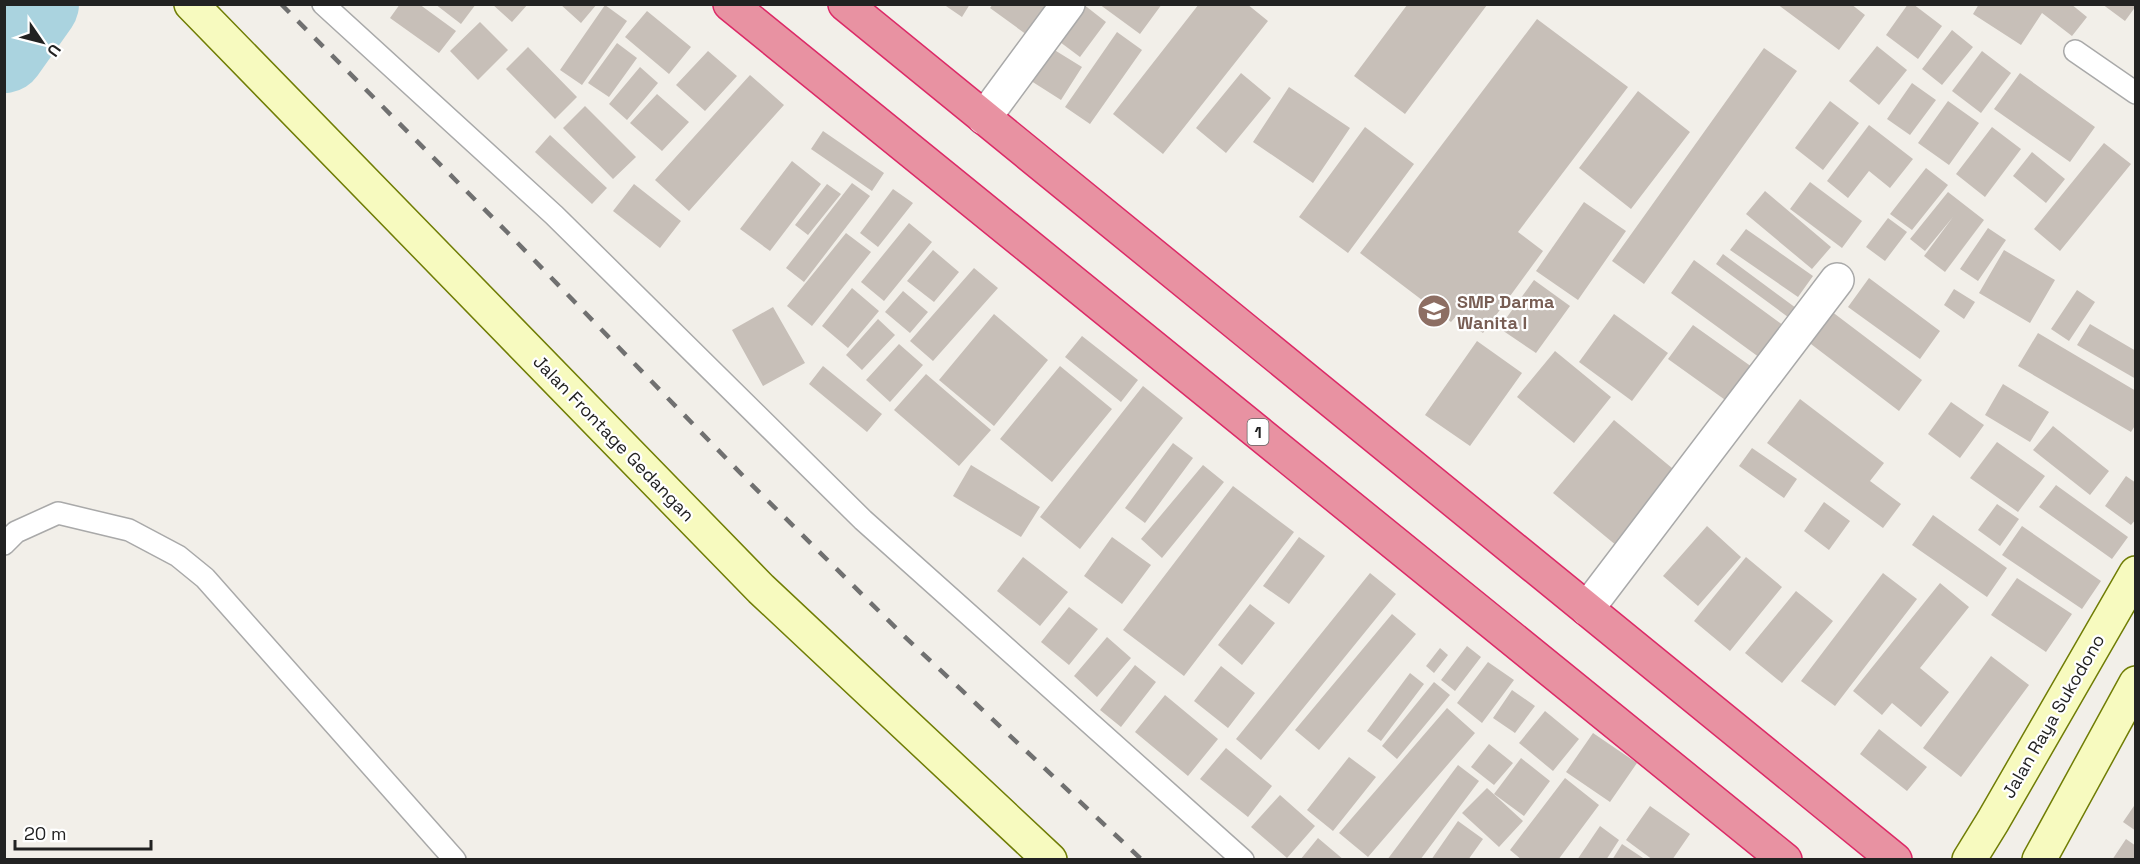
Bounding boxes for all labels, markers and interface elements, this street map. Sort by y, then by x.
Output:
north arrow [12,12,72,72]
text: U [42,40,66,61]
place label: SMP Darma Wanita I [1457,290,1555,334]
school or university icon: SMP Darma Wanita I [1416,293,1452,329]
street label: Jalan Frontage Gedangan [528,350,700,526]
road number: 1 [1248,419,1268,445]
street label: Jalan Raya Sukodono [1997,630,2109,802]
scale bar [15,813,152,851]
text: 20 m [24,822,67,845]

